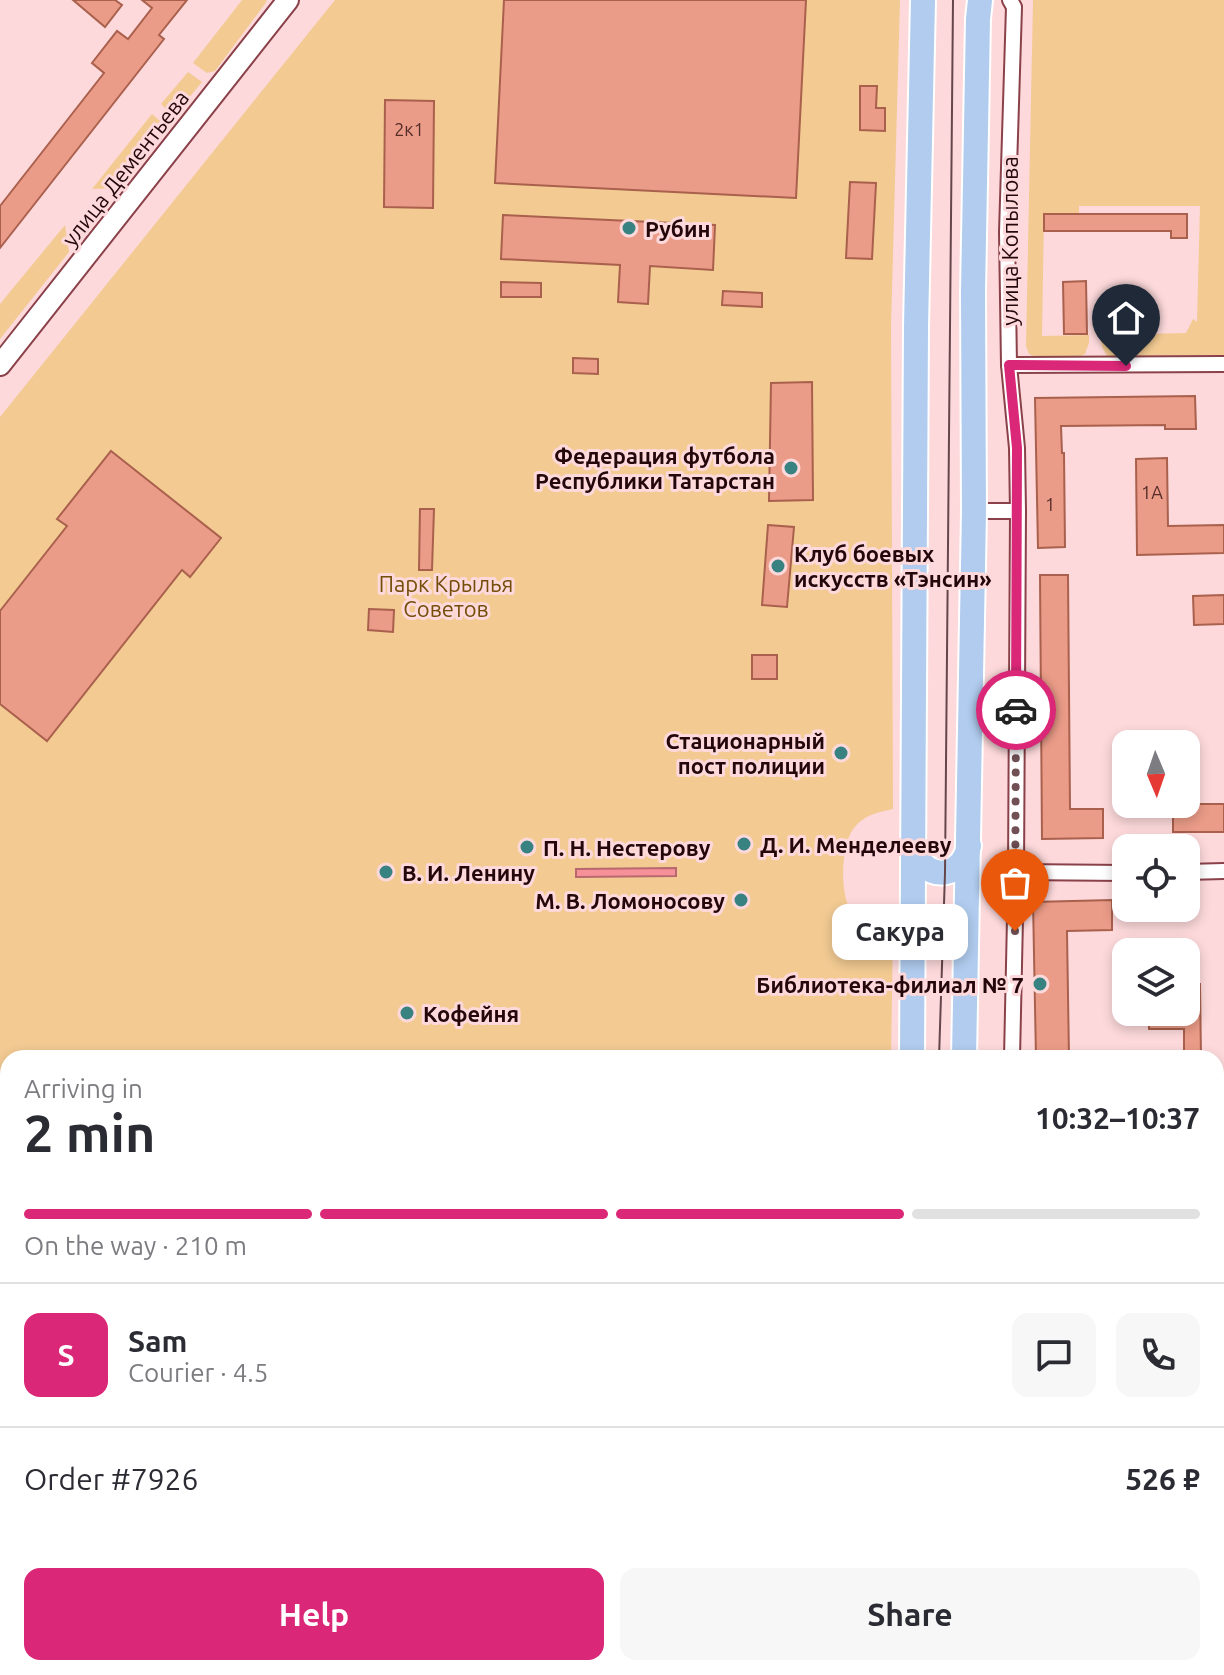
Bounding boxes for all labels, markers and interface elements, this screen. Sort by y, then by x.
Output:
street label: улица Дементьева [57,85,193,251]
house number: 2к1 [394,119,424,139]
street label: улица Копылова [997,156,1022,326]
place label: Рубин [645,216,710,241]
marker: Рубин [620,219,638,237]
pin [1092,284,1160,366]
icon: home [1104,296,1148,340]
place label: Федерация футбола Республики Татарстан [535,443,775,493]
marker: Федерация футбола Республики Татарстан [782,459,800,477]
house number: 1А [1141,482,1163,502]
house number: 1 [1045,494,1055,514]
place label: Клуб боевых искусств «Тэнсин» [794,541,992,591]
marker: Клуб боевых искусств «Тэнсин» [769,557,787,575]
park label: Парк Крылья Советов [379,571,513,621]
courier [976,670,1056,750]
icon: car [994,688,1038,732]
place label: Стационарный пост полиции [665,728,825,778]
north arrow [1112,730,1200,818]
map controls [1112,730,1200,1026]
marker: Стационарный пост полиции [832,744,850,762]
place label: Д. И. Менделееву [760,832,952,857]
button: locate [1112,834,1200,922]
place label: П. Н. Нестерову [543,835,711,860]
marker: Д. И. Менделееву [735,835,753,853]
marker: П. Н. Нестерову [518,838,536,856]
pin [981,849,1049,931]
place label: В. И. Ленину [402,860,535,885]
icon: bag [993,861,1037,905]
marker: В. И. Ленину [377,863,395,881]
place label: М. В. Ломоносову [535,888,725,913]
marker: М. В. Ломоносову [732,891,750,909]
callout: Сакура [831,903,967,959]
text: Сакура [855,917,945,946]
button: layers [1112,938,1200,1026]
place label: Библиотека-филиал № 7 [756,972,1024,997]
marker: Библиотека-филиал № 7 [1031,975,1049,993]
place label: Кофейня [423,1001,519,1026]
marker: Кофейня [398,1004,416,1022]
text: Arriving in [24,1074,143,1103]
text: 10:32–10:37 [1035,1101,1200,1135]
text: 2 min [24,1104,155,1162]
text: On the way · 210 m [24,1231,247,1260]
button: chat [1012,1313,1096,1397]
button: phone [1116,1313,1200,1397]
text: Sam [128,1324,187,1358]
text: S [57,1338,75,1372]
text: Courier · 4.5 [128,1358,268,1387]
text: Order #7926 [24,1462,198,1496]
text: 526 ₽ [1125,1462,1200,1496]
button: Help [24,1568,604,1660]
button: Share [620,1568,1200,1660]

